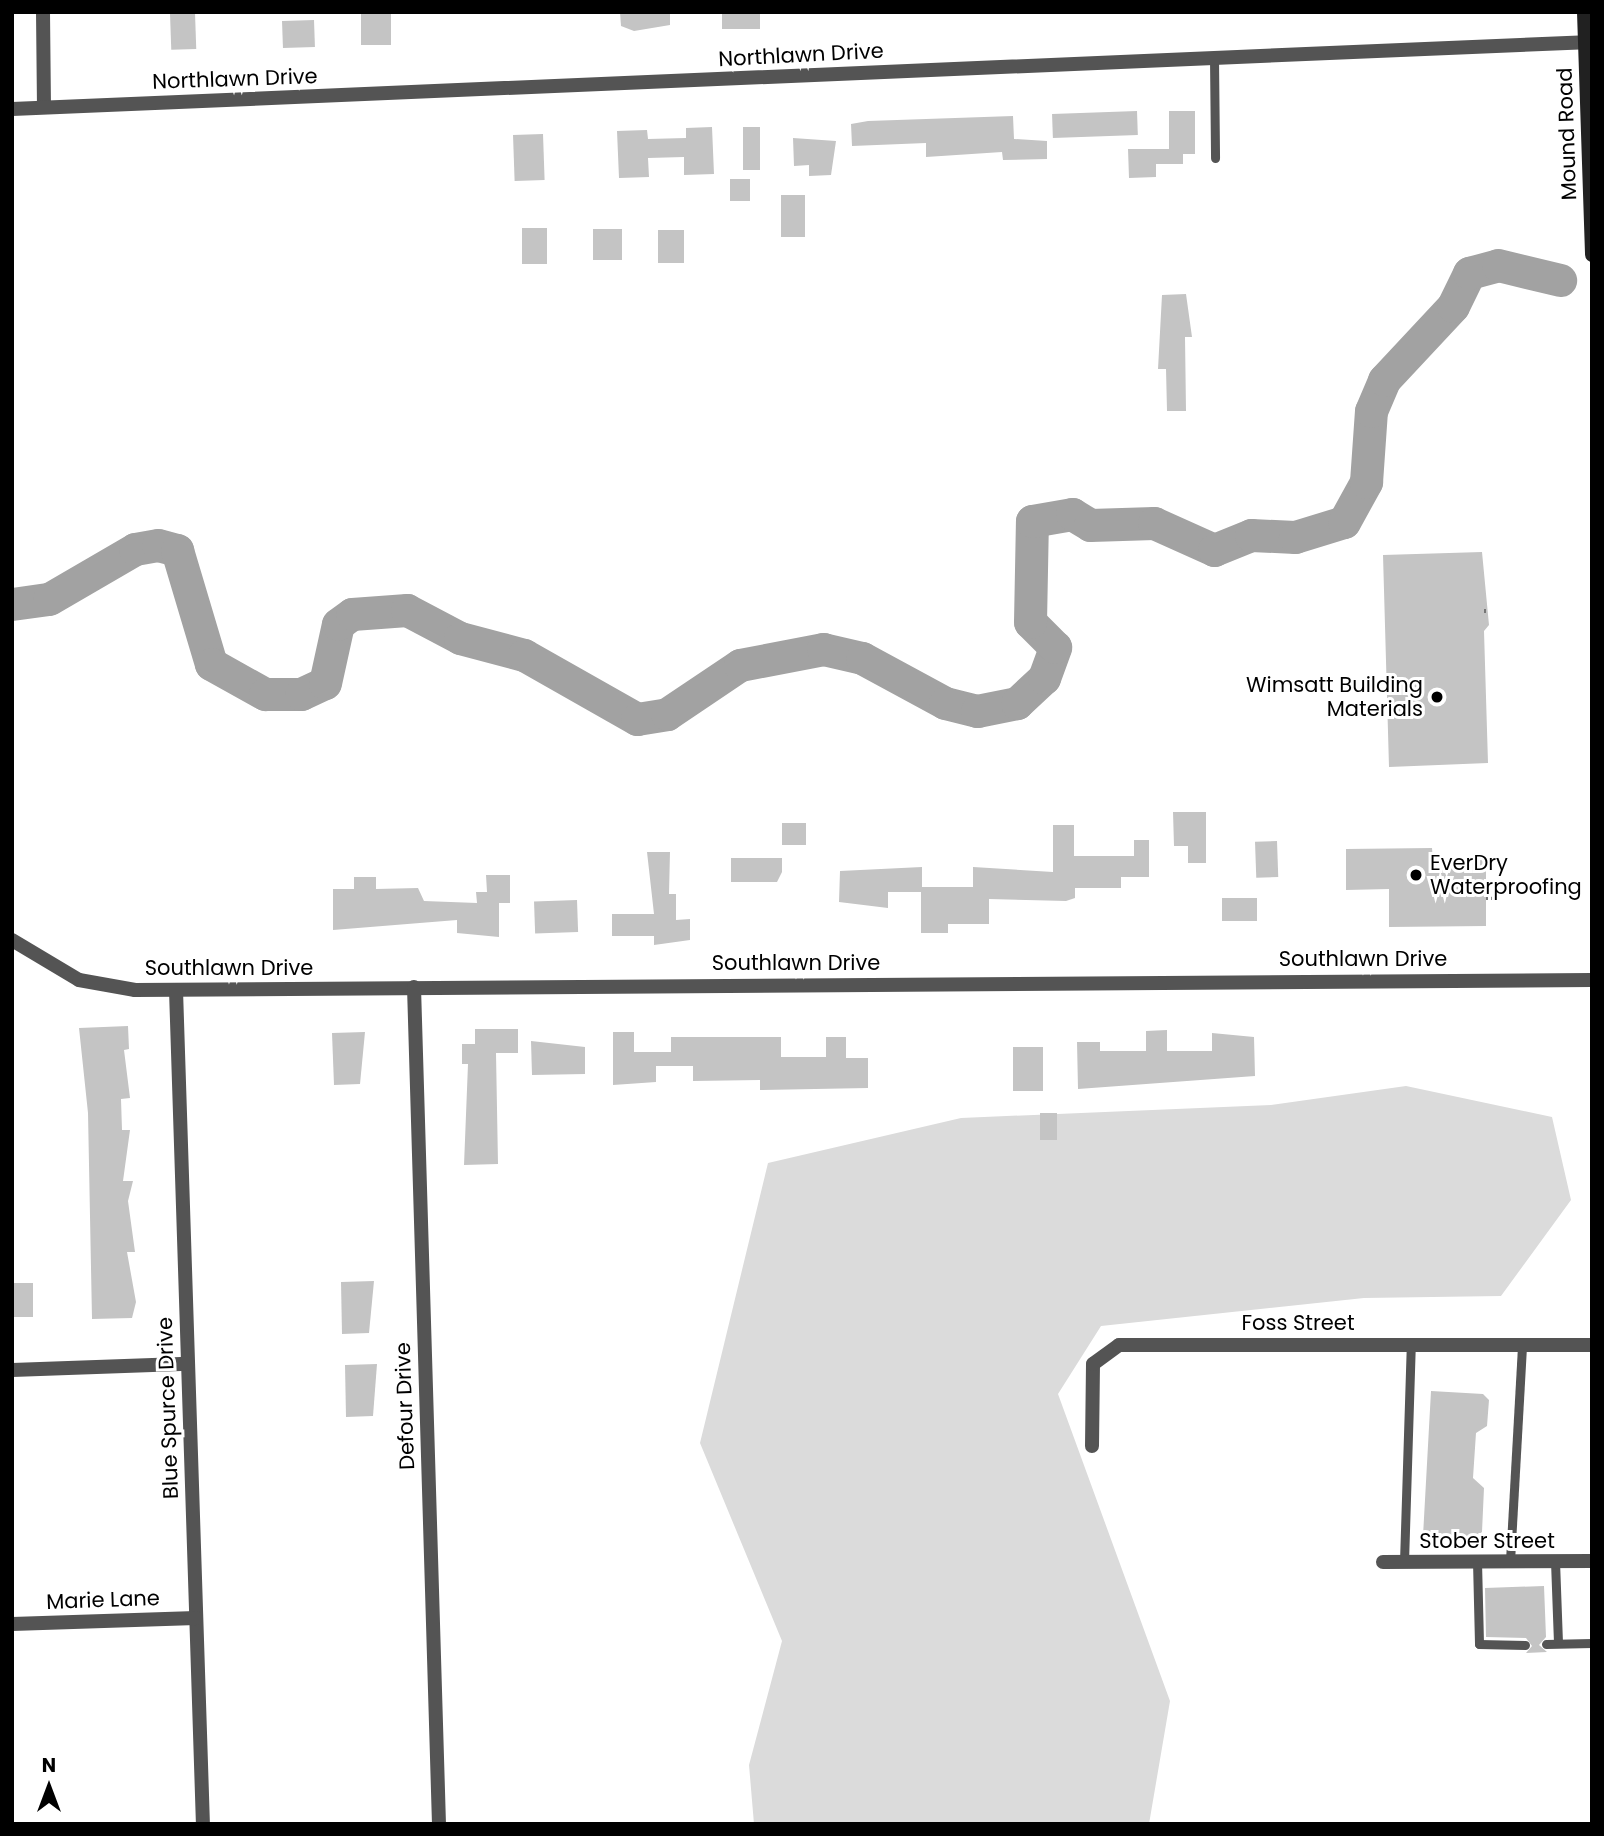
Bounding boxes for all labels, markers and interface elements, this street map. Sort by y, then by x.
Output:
street label: Northlawn Drive [718,38,884,72]
street label: Northlawn Drive [152,64,318,94]
street label: Mound Road [1552,67,1582,201]
place label: Wimsatt Building Materials [1246,672,1423,722]
marker: Wimsatt Building Materials [1429,689,1445,705]
place label: EverDry Waterproofing [1430,850,1582,900]
marker: EverDry Waterproofing [1408,867,1424,883]
street label: Southlawn Drive [1279,946,1447,972]
street label: Southlawn Drive [712,950,880,976]
street label: Southlawn Drive [145,955,313,981]
street label: Foss Street [1241,1310,1355,1336]
street label: Blue Spurce Drive [152,1317,184,1499]
street label: Defour Drive [390,1342,420,1470]
street label: Stober Street [1419,1528,1555,1554]
street label: Marie Lane [46,1585,160,1615]
north arrow [14,1752,84,1822]
text: N [42,1752,56,1779]

